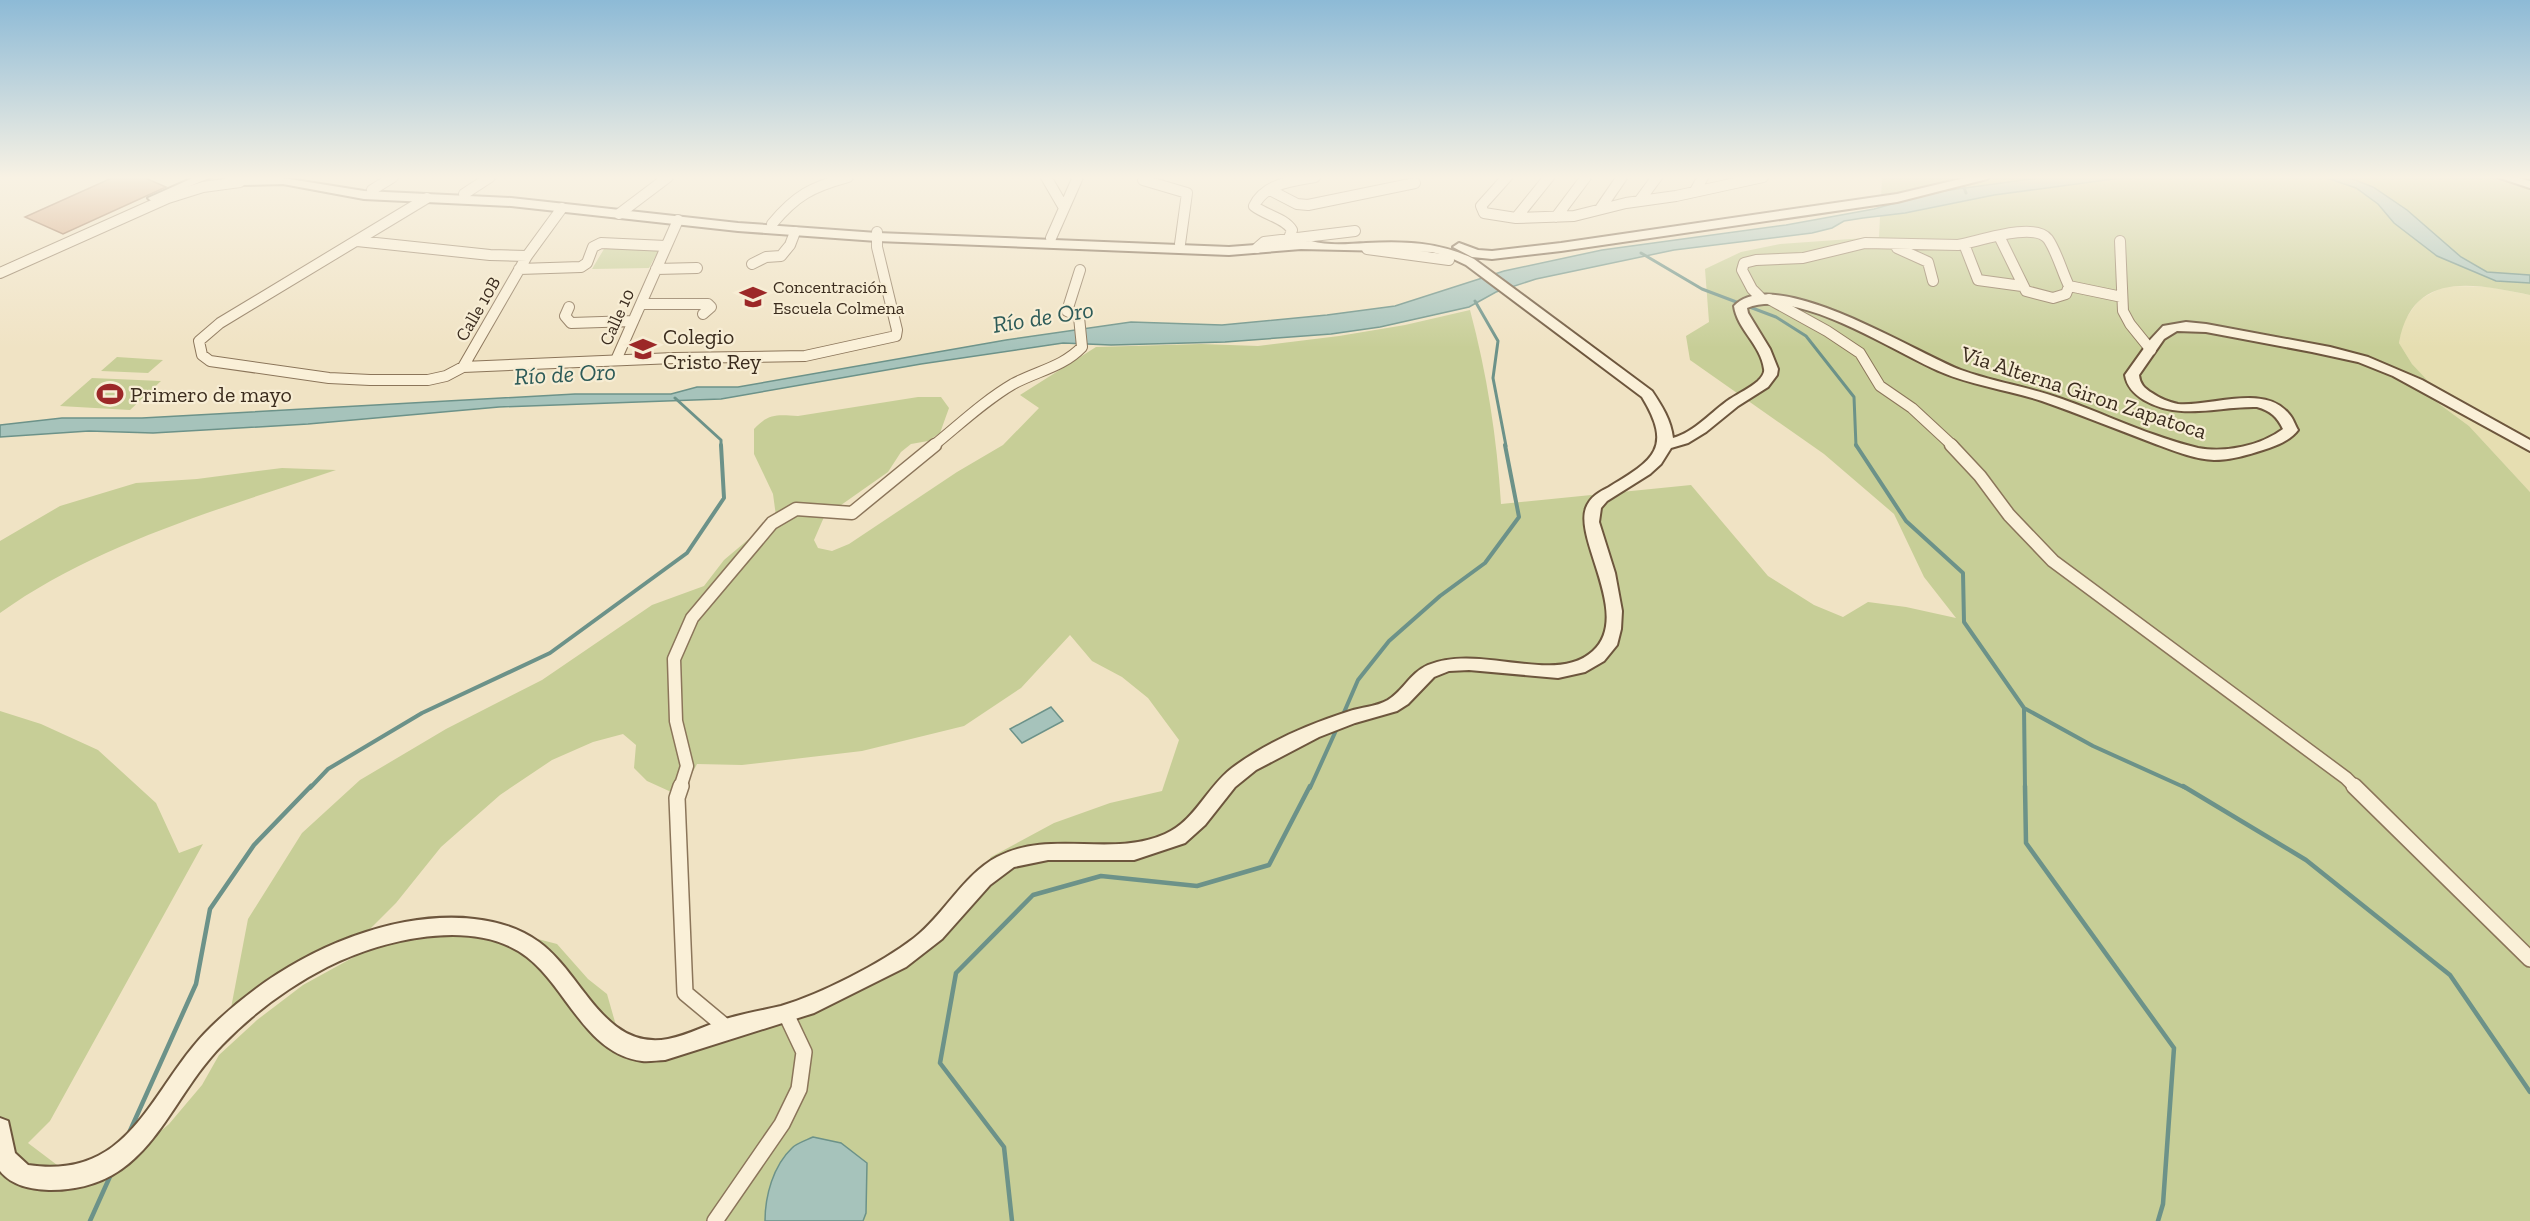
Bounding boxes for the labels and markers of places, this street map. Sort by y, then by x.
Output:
place label: Concentración Escuela Colmena [773,276,905,319]
school or university icon: Concentración Escuela Colmena [738,282,768,312]
place label: Colegio Cristo Rey [663,323,762,375]
school or university icon: Colegio Cristo Rey [628,334,658,364]
sports icon: Primero de mayo [95,379,125,409]
place label: Primero de mayo [130,381,292,408]

